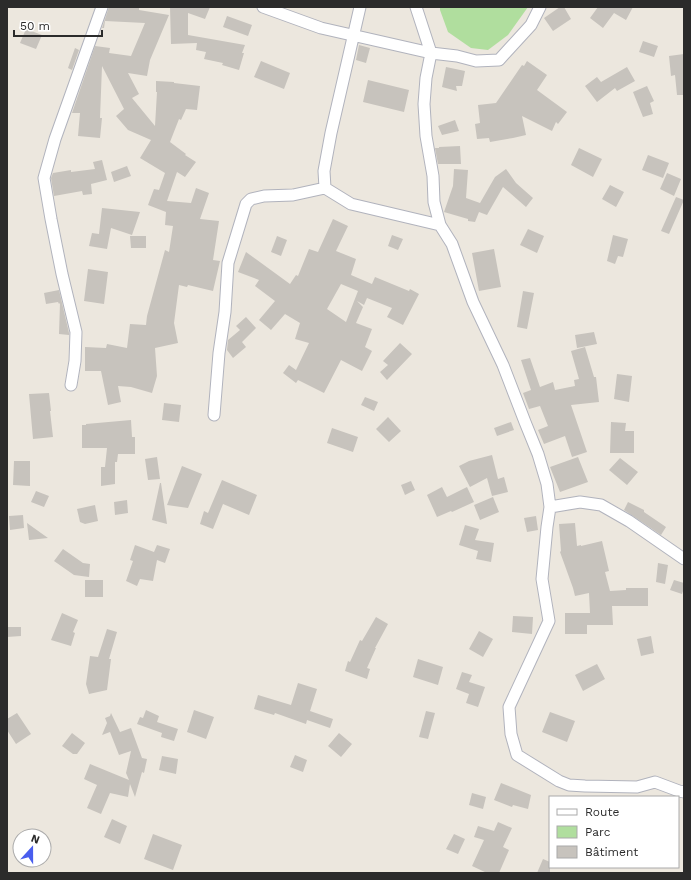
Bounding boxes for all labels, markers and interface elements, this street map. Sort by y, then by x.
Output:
scale bar [14,12,102,38]
text: 50 m [20,19,50,33]
legend [549,796,679,868]
text: Route [585,805,619,819]
text: Parc [585,825,611,839]
north arrow [12,828,52,868]
text: N [29,832,42,847]
text: Bâtiment [585,845,638,859]

